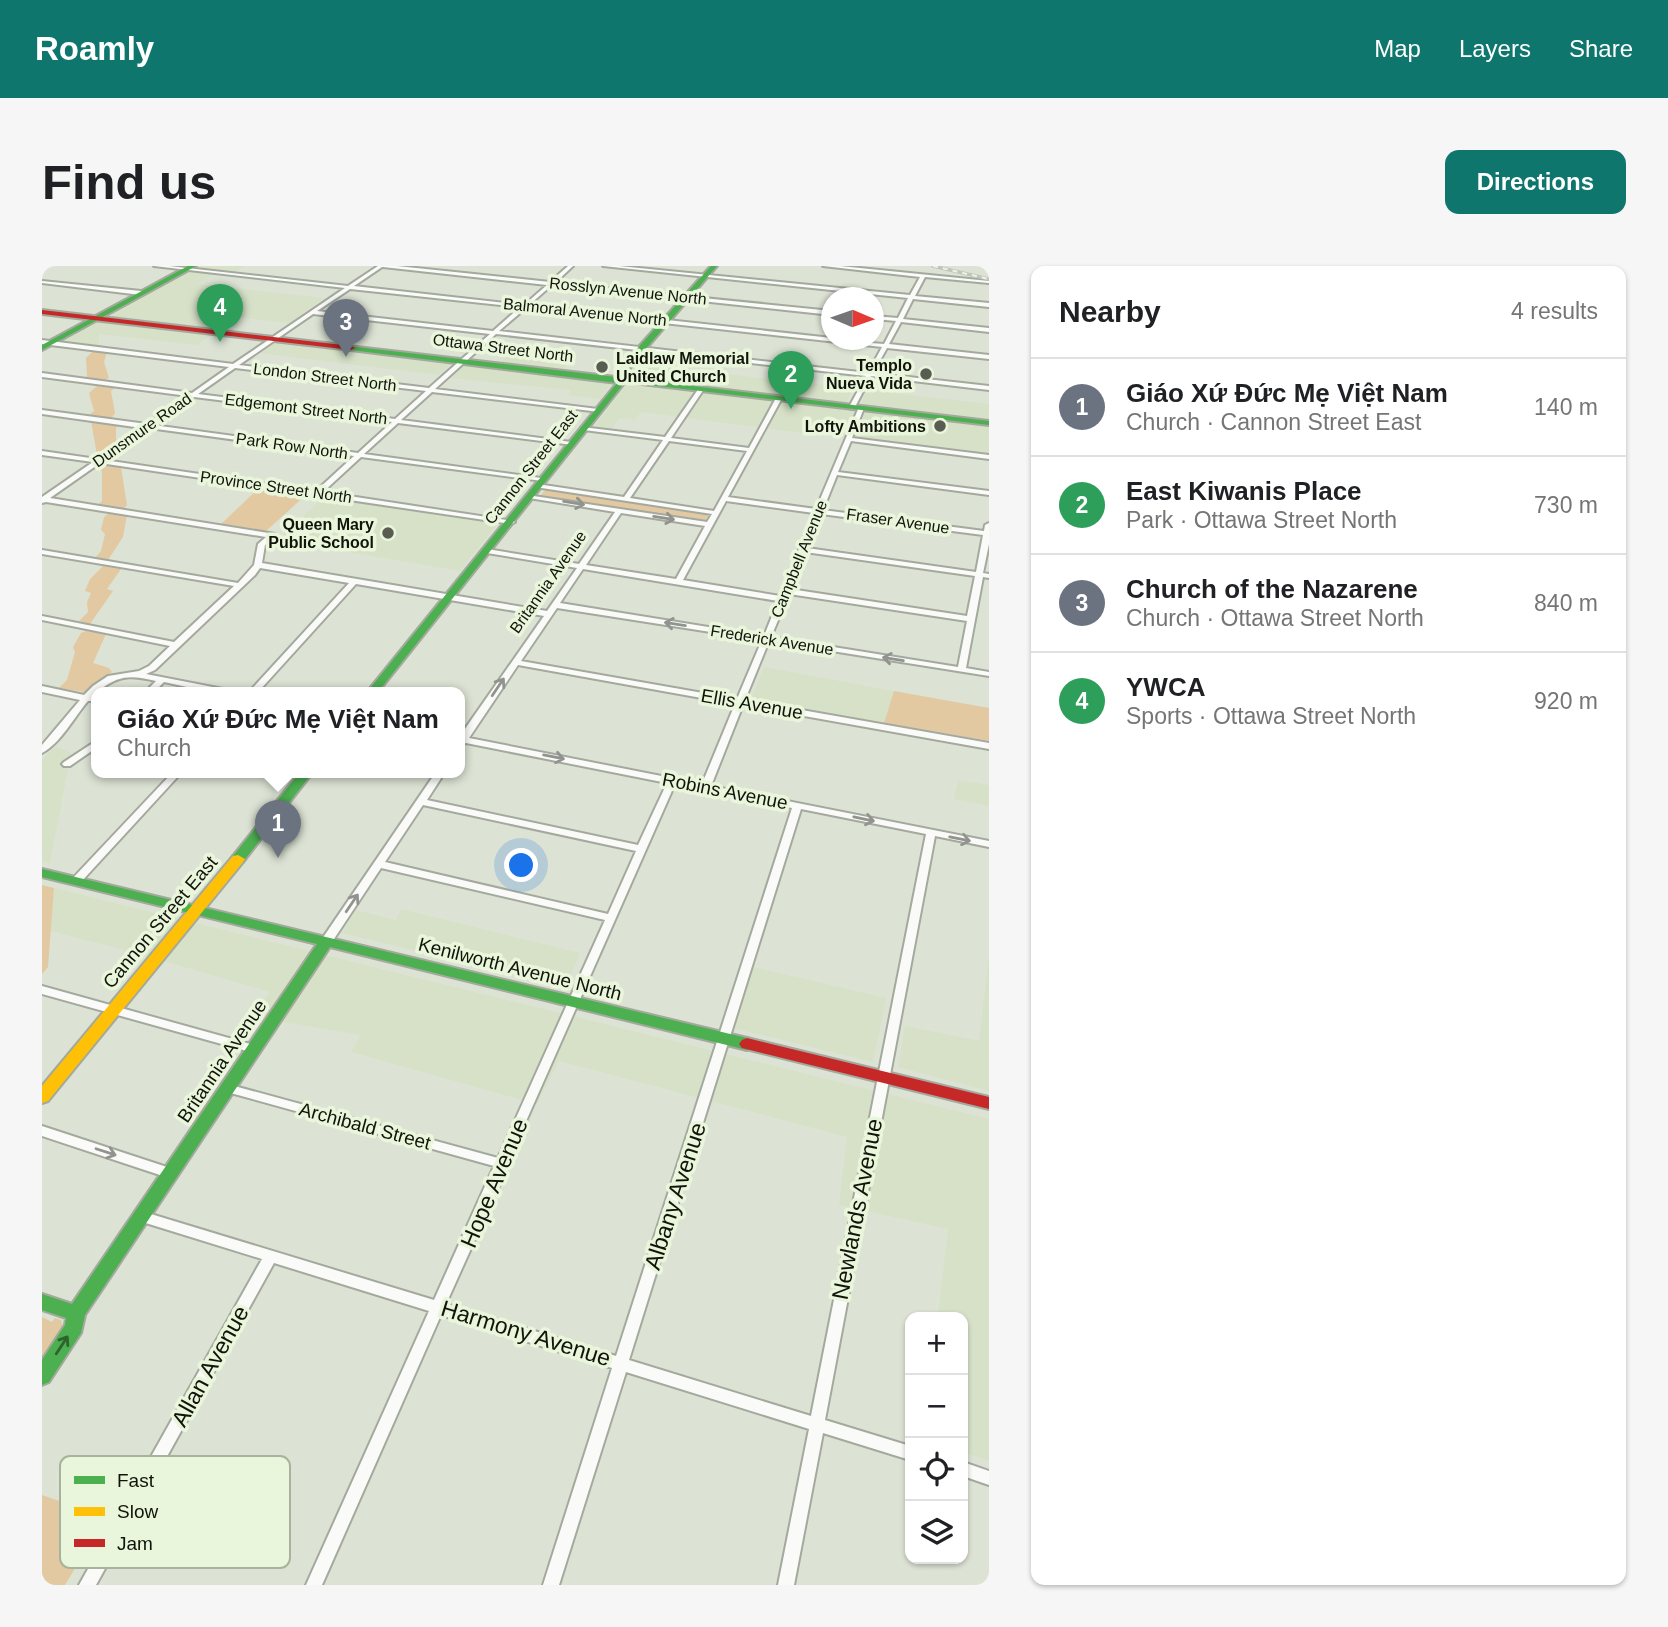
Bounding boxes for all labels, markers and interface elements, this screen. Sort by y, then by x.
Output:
text: Roamly [35,30,154,67]
text: Map [1374,35,1421,62]
text: Layers [1459,35,1531,62]
text: Share [1569,35,1633,62]
button: Directions [1445,150,1626,214]
text: Find us [42,155,216,209]
street label: Rosslyn Avenue North [549,274,707,308]
pin: 4 [197,284,243,342]
north arrow [821,287,884,350]
street label: Balmoral Avenue North [502,295,668,329]
text: Nearby [1059,295,1161,328]
text: 4 results [1511,298,1598,324]
pin: 3 [323,299,369,357]
street label: Ottawa Street North [432,331,574,365]
place label: Laidlaw Memorial United Church [616,350,749,385]
pin: 2 [768,351,814,409]
place label: Templo Nueva Vida [826,357,912,392]
marker: Laidlaw Memorial United Church [594,359,610,375]
street label: London Street North [252,360,398,394]
marker: Templo Nueva Vida [918,366,934,382]
text: Giáo Xứ Đức Mẹ Việt Nam [1126,378,1448,408]
street label: Dunsmure Road [89,390,195,470]
street label: Edgemont Street North [224,391,388,427]
text: 1 [1076,394,1088,420]
text: 140 m [1534,394,1598,420]
street label: Cannon Street East [481,406,581,527]
text: Church · Cannon Street East [1126,409,1421,435]
place label: Lofty Ambitions [805,418,926,435]
marker: Lofty Ambitions [932,418,948,434]
street label: Park Row North [235,430,349,462]
street label: Province Street North [199,468,353,506]
text: East Kiwanis Place [1126,476,1362,506]
text: 2 [1076,492,1088,518]
text: 730 m [1534,492,1598,518]
one-way arrow [562,497,584,510]
street label: Campbell Avenue [768,498,830,620]
street label: Fraser Avenue [845,505,951,537]
text: Park · Ottawa Street North [1126,507,1397,533]
one-way arrow [652,512,675,525]
place label: Queen Mary Public School [268,516,374,551]
marker: Queen Mary Public School [380,525,396,541]
street label: Britannia Avenue [506,528,590,636]
text: Church of the Nazarene [1126,574,1418,604]
text: 3 [1076,590,1088,616]
text: 840 m [1534,590,1598,616]
text: Church · Ottawa Street North [1126,605,1424,631]
one-way arrow [664,617,687,630]
street label: Frederick Avenue [709,622,835,658]
one-way arrow [882,652,905,665]
text: YWCA [1126,672,1205,702]
one-way arrow [491,678,505,697]
street label: Ellis Avenue [699,685,805,723]
popup [91,687,465,778]
text: 4 [1076,688,1088,714]
text: 920 m [1534,688,1598,714]
text: Sports · Ottawa Street North [1126,703,1416,729]
text: Giáo Xứ Đức Mẹ Việt Nam [117,704,439,734]
text: Church [117,735,191,761]
one-way arrow [542,751,565,765]
street label: Robins Avenue [660,769,790,813]
pin: 1 [255,800,301,858]
one-way arrow [852,813,875,827]
one-way arrow [948,832,971,846]
your location [504,848,538,882]
street label: Cannon Street East [99,851,222,992]
one-way arrow [345,893,359,913]
street label: Kenilworth Avenue North [416,934,624,1004]
street label: Britannia Avenue [173,996,271,1126]
street label: Archibald Street [297,1098,434,1154]
street label: Hope Avenue [455,1115,533,1251]
street label: Newlands Avenue [827,1116,887,1302]
street label: Albany Avenue [639,1119,711,1273]
one-way arrow [94,1147,116,1160]
street label: Harmony Avenue [438,1295,614,1371]
street label: Allan Avenue [166,1301,254,1431]
map controls [905,1312,968,1564]
button: + [905,1312,968,1375]
one-way arrow [54,1336,69,1355]
button: − [905,1375,968,1438]
button: locate [905,1438,968,1501]
legend [60,1456,290,1568]
text: Fast [117,1470,155,1491]
text: Slow [117,1501,158,1522]
button: layers [905,1501,968,1564]
text: Jam [117,1533,153,1554]

